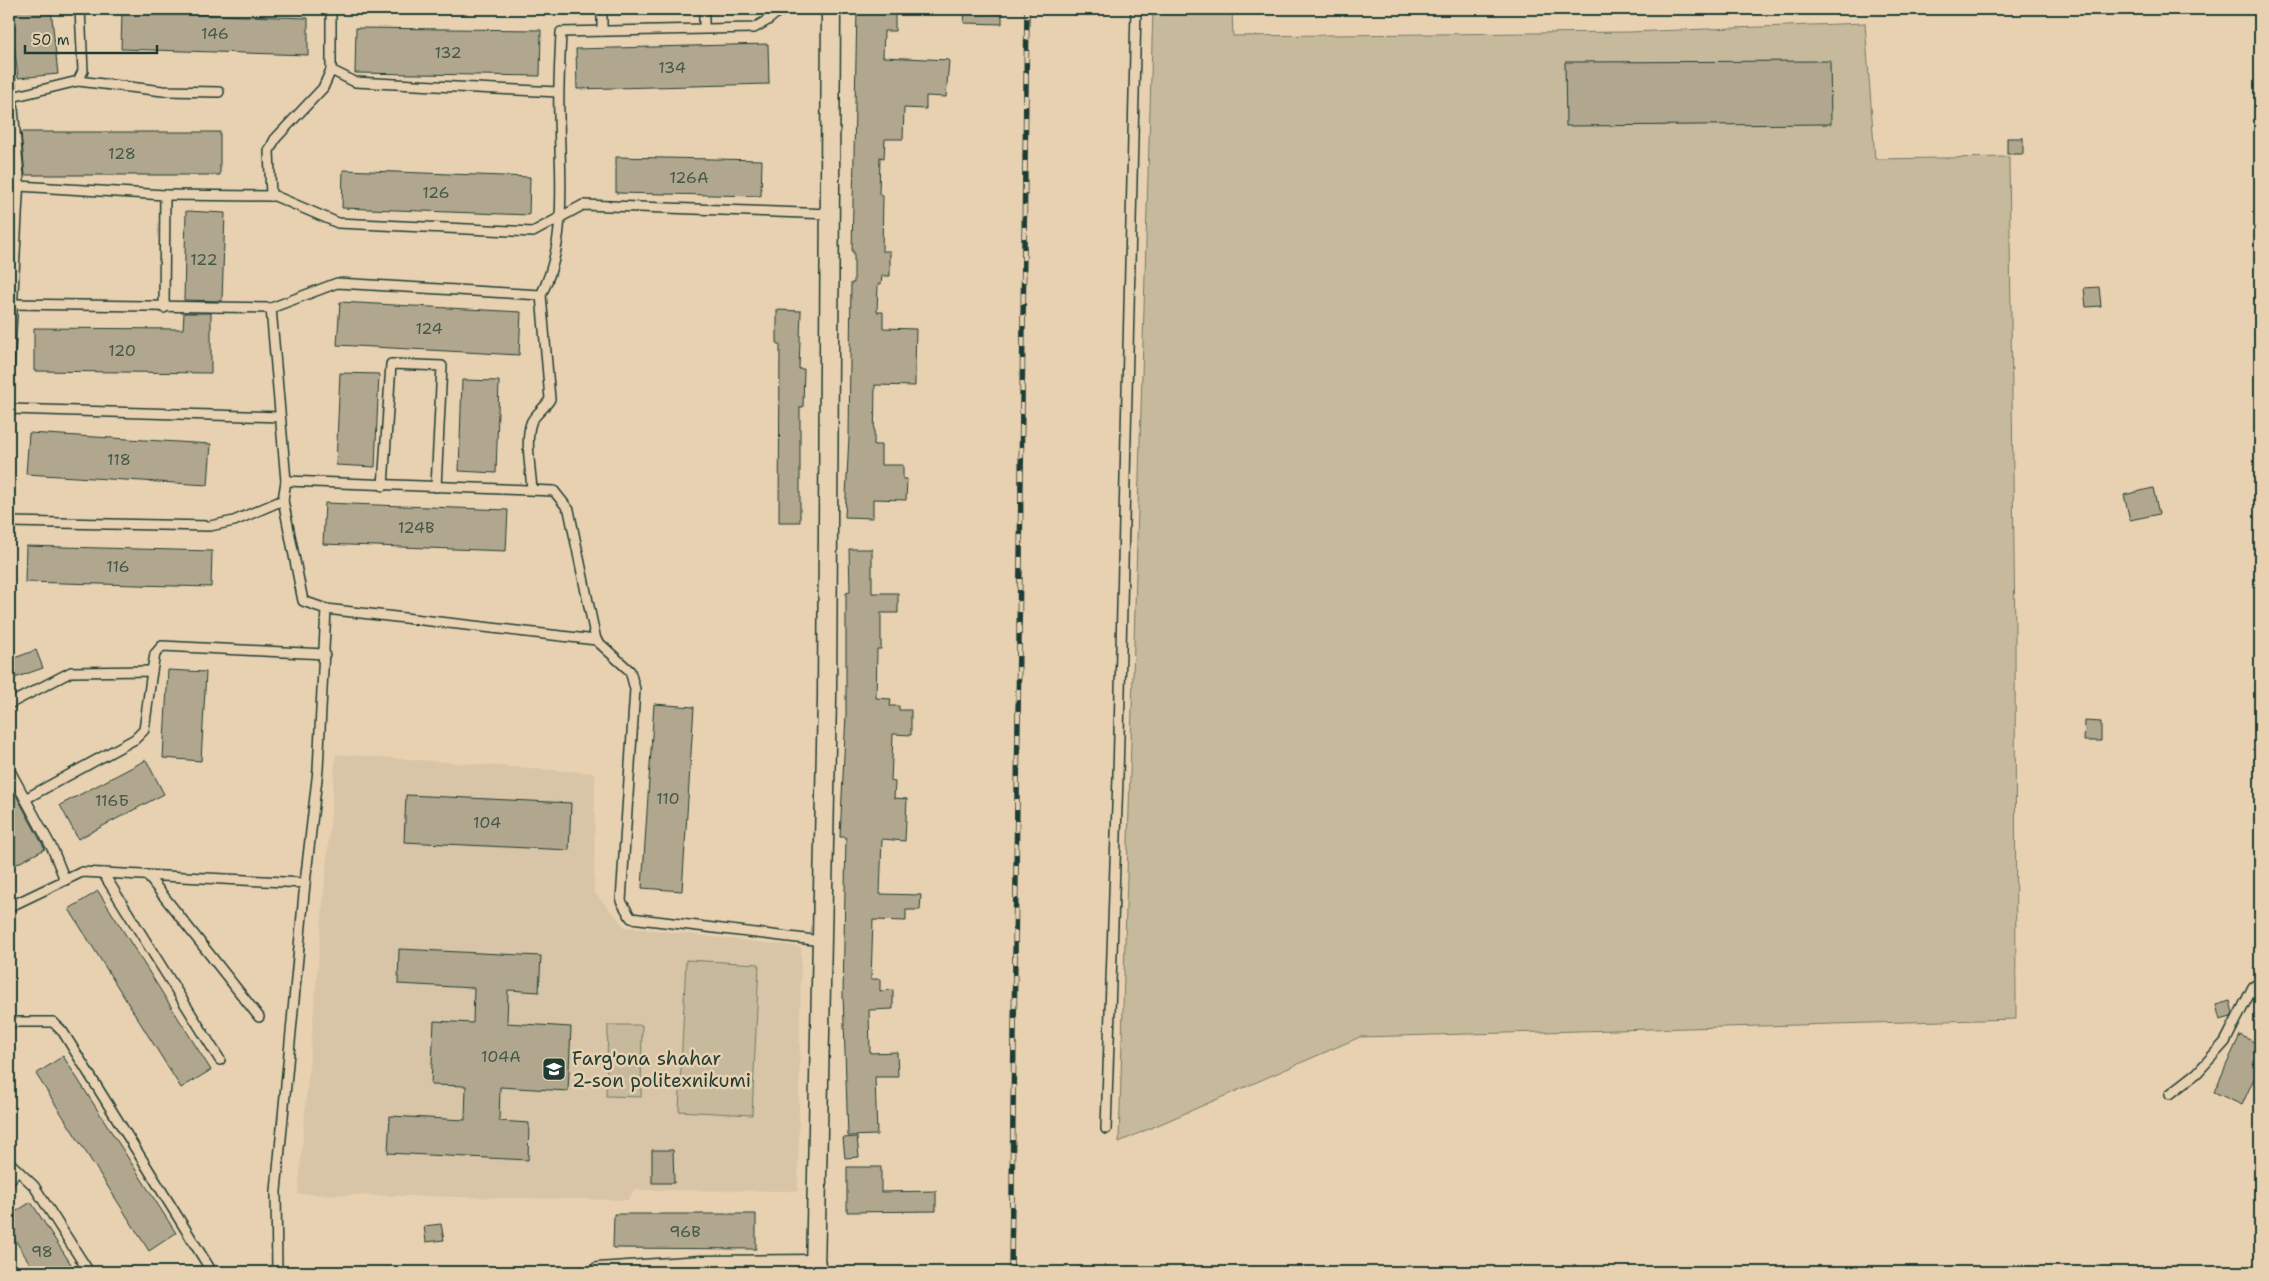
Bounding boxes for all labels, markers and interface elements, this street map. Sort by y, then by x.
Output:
scale bar [25,22,158,54]
house number: 146 [201,23,229,44]
text: 50 m [32,30,70,50]
house number: 132 [434,42,462,63]
house number: 134 [658,57,686,78]
house number: 128 [108,143,136,164]
house number: 126А [669,167,709,188]
house number: 126 [422,182,450,203]
house number: 122 [190,249,218,270]
house number: 124 [415,318,443,339]
house number: 120 [108,340,136,361]
house number: 118 [107,449,131,470]
house number: 124В [398,517,434,538]
house number: 116 [106,556,130,577]
house number: 110 [656,788,680,809]
house number: 116Б [95,790,129,811]
house number: 104 [473,812,501,833]
house number: 104А [481,1046,521,1067]
place label: Farg'ona shahar 2-son politexnikumi [572,1046,751,1093]
school or university icon: Farg'ona shahar 2-son politexnikumi [541,1056,567,1082]
house number: 96В [669,1221,701,1242]
house number: 98 [31,1241,53,1262]

